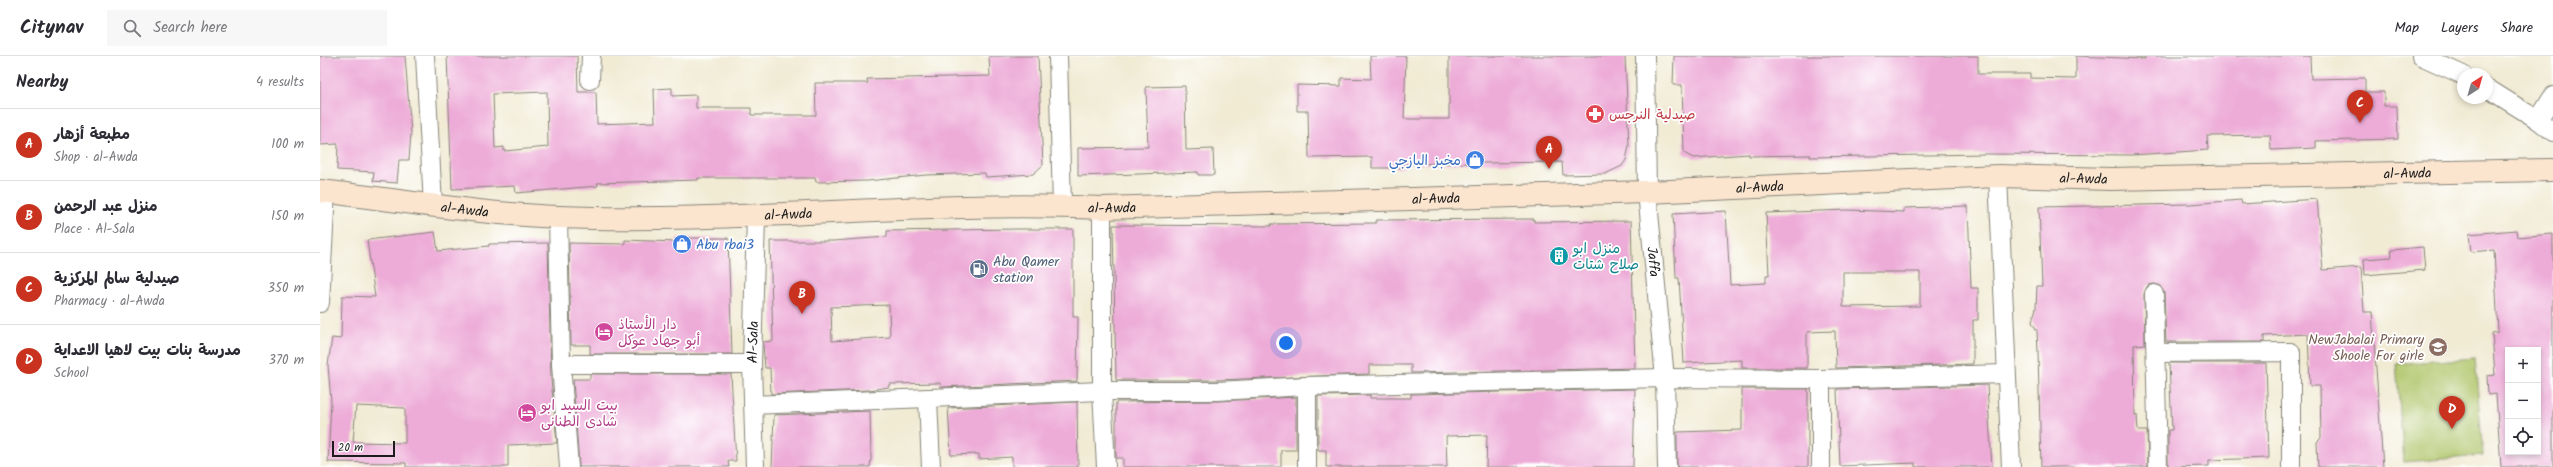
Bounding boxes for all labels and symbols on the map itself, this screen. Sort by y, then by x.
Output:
north arrow [2457,68,2493,104]
pin: C [2347,90,2373,123]
pharmacy icon: صيدلية النرجس [1584,103,1606,125]
place label: صيدلية النرجس [1609,104,1696,126]
pin: A [1536,136,1562,169]
shop icon: مخبز اليازجي [1464,149,1486,171]
place label: مخبز اليازجي [1389,150,1461,173]
street label: al-Awda [2383,162,2432,185]
street label: al-Awda [2059,168,2108,191]
street label: al-Awda [1735,176,1784,200]
street label: al-Awda [1412,187,1460,211]
street label: al-Awda [440,197,490,224]
street label: al-Awda [1088,197,1137,220]
street label: al-Awda [764,203,813,227]
shop icon: Abu rbai3 [671,233,693,255]
place label: Abu rbai3 [696,234,754,256]
place label: منزل ابو صلاح شتات [1572,238,1639,276]
building icon: منزل ابو صلاح شتات [1548,245,1570,267]
street label: Jaffa [1640,246,1665,278]
place label: Abu Qamer station [993,251,1060,289]
fuel station icon: Abu Qamer station [968,258,990,280]
pin: B [789,281,815,314]
place label: دار الأستاذ أبو جهاد عوكل [618,314,700,352]
hotel icon: دار الأستاذ أبو جهاد عوكل [593,321,615,343]
street label: Al-Sala [742,321,765,364]
place label: NewJabalai Primary Shoole For girle [2308,329,2425,367]
your location [1276,333,1296,353]
school or university icon: NewJabalai Primary Shoole For girle [2427,336,2449,358]
place label: بيت السيد ابو شادى الطنانى [540,395,618,433]
pin: D [2439,396,2465,429]
hotel icon: بيت السيد ابو شادى الطنانى [516,402,538,424]
scale bar [332,439,395,458]

